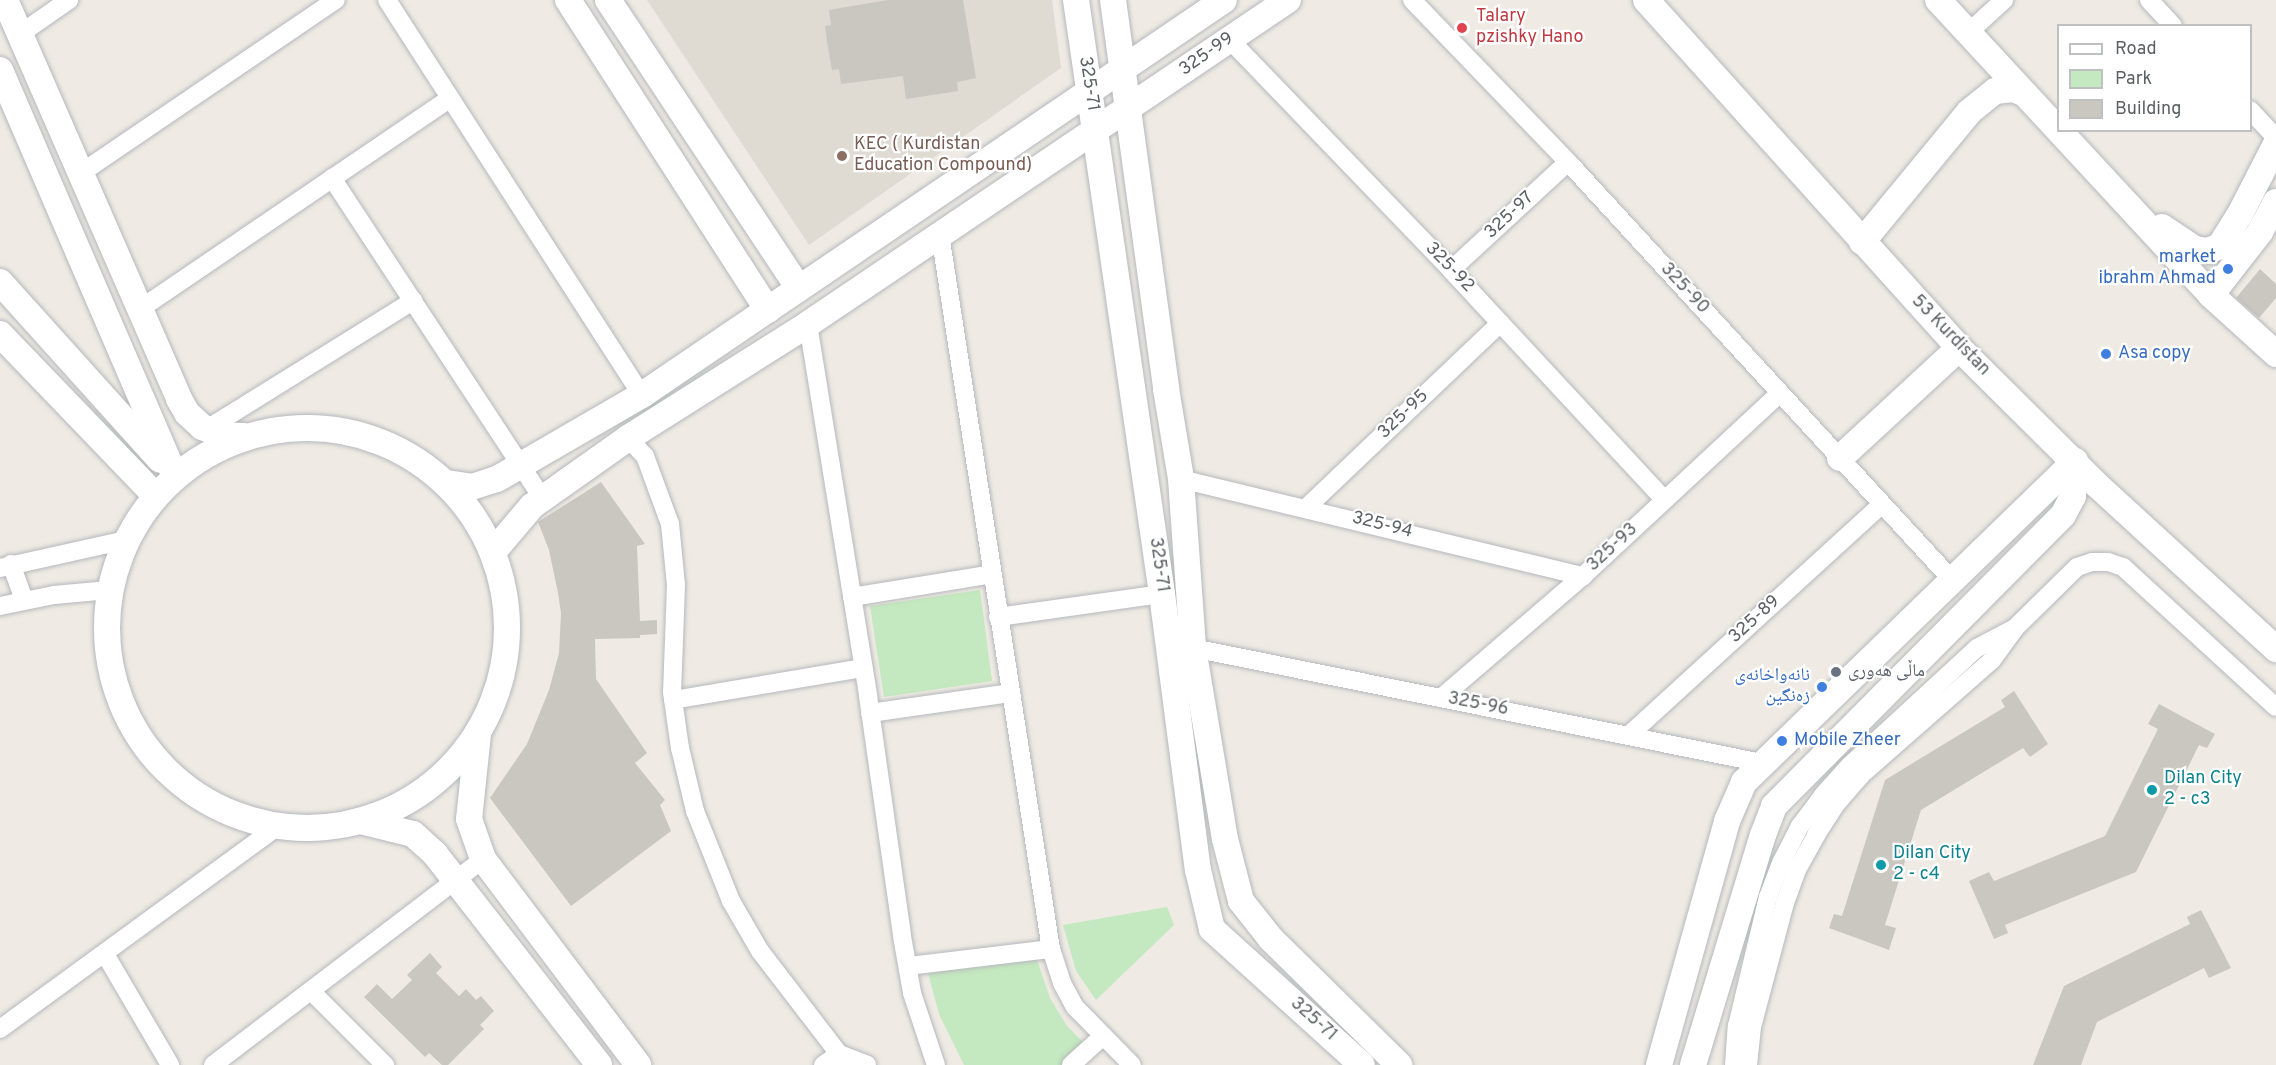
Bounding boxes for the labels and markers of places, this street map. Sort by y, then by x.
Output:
place label: Talary pzishky Hano [1476,7,1583,50]
marker: Talary pzishky Hano [1453,19,1471,37]
place label: KEC ( Kurdistan Education Compound) [854,135,1032,178]
marker: KEC ( Kurdistan Education Compound) [835,149,849,163]
place label: market ibrahm Ahmad [2098,248,2216,290]
marker: market ibrahm Ahmad [2221,262,2235,276]
place label: Asa copy [2118,343,2191,365]
marker: Asa copy [2099,347,2113,361]
place label: ماڵی هەوری [1848,661,1925,683]
marker: ماڵی هەوری [1829,665,1843,679]
place label: نانەواخانەی زەنگین [1734,666,1810,708]
marker: نانەواخانەی زەنگین [1815,680,1829,694]
place label: Mobile Zheer [1794,730,1901,752]
marker: Mobile Zheer [1775,734,1789,748]
place label: Dilan City 2 - c3 [2164,769,2242,812]
marker: Dilan City 2 - c3 [2145,783,2159,797]
place label: Dilan City 2 - c4 [1893,844,1971,886]
marker: Dilan City 2 - c4 [1874,858,1888,872]

